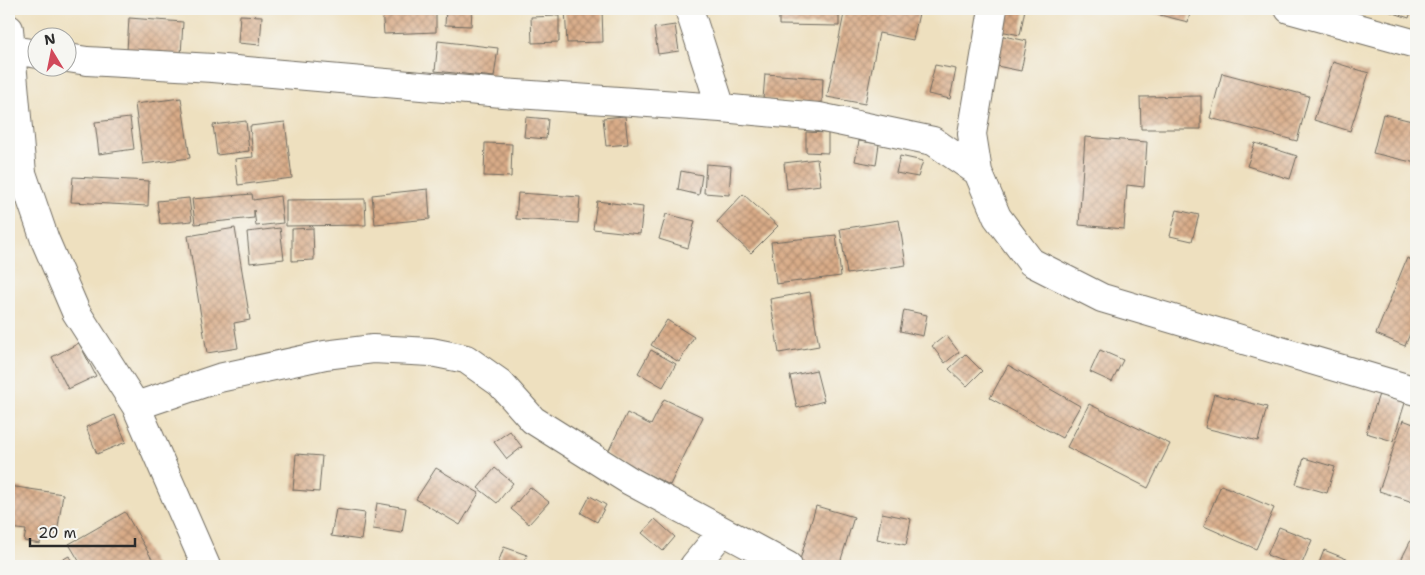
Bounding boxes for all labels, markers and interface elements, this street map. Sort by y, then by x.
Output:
north arrow [28,28,78,78]
text: N [43,29,57,49]
scale bar [30,515,135,547]
text: 20 m [38,523,77,543]

